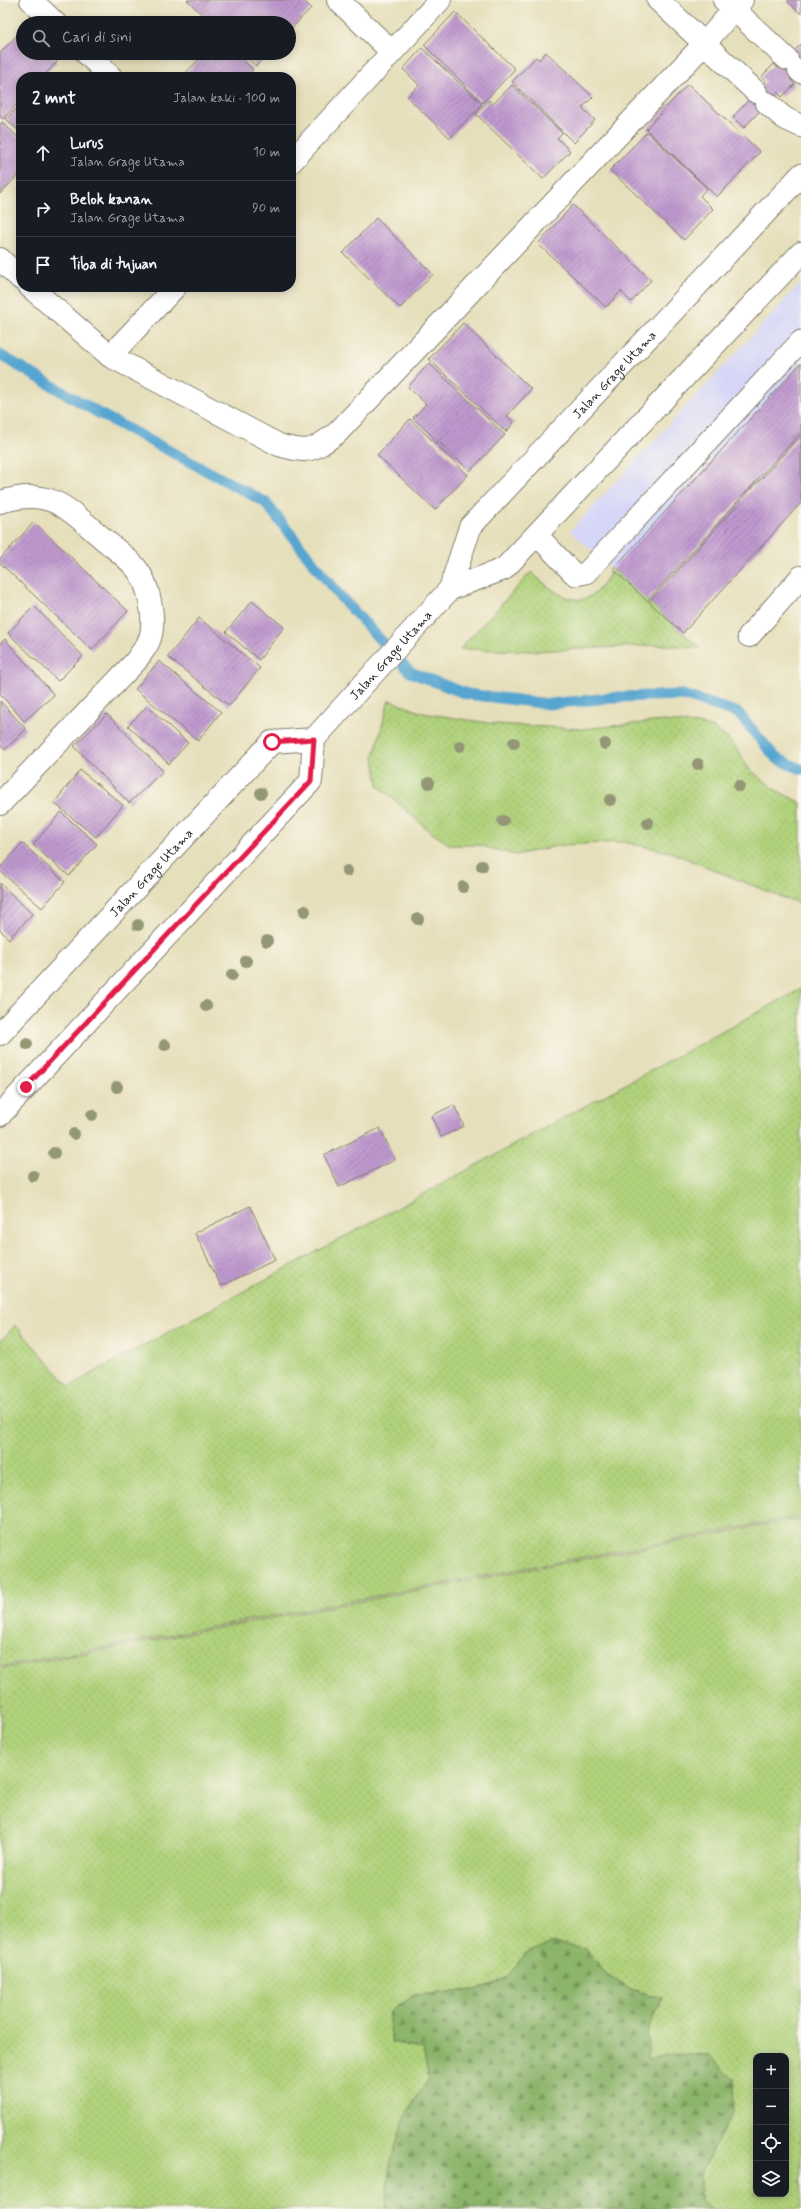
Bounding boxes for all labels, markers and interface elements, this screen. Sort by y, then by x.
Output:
search box [16,16,296,60]
icon: search [30,27,52,49]
text: Cari di sini [62,28,132,48]
text: 2 mnt [32,87,76,109]
text: Jalan kaki · 100 m [173,90,280,107]
text: Lurus [70,134,103,154]
icon: ahead [32,142,54,164]
text: 10 m [253,144,280,161]
text: Jalan Grage Utama [70,154,185,171]
text: Belok kanan [70,190,153,210]
icon: right [32,198,54,220]
text: 90 m [252,200,280,217]
text: Jalan Grage Utama [70,210,185,227]
icon: arrive [32,254,54,276]
text: Tiba di tujuan [70,255,157,275]
street label: Jalan Grage Utama [569,327,660,423]
street label: Jalan Grage Utama [346,608,436,704]
route start [263,733,281,751]
street label: Jalan Grage Utama [106,825,197,921]
route end [17,1078,35,1096]
map controls [753,2053,789,2197]
button: + [753,2053,789,2089]
button: − [753,2089,789,2125]
button: locate [753,2125,789,2161]
button: layers [753,2161,789,2197]

